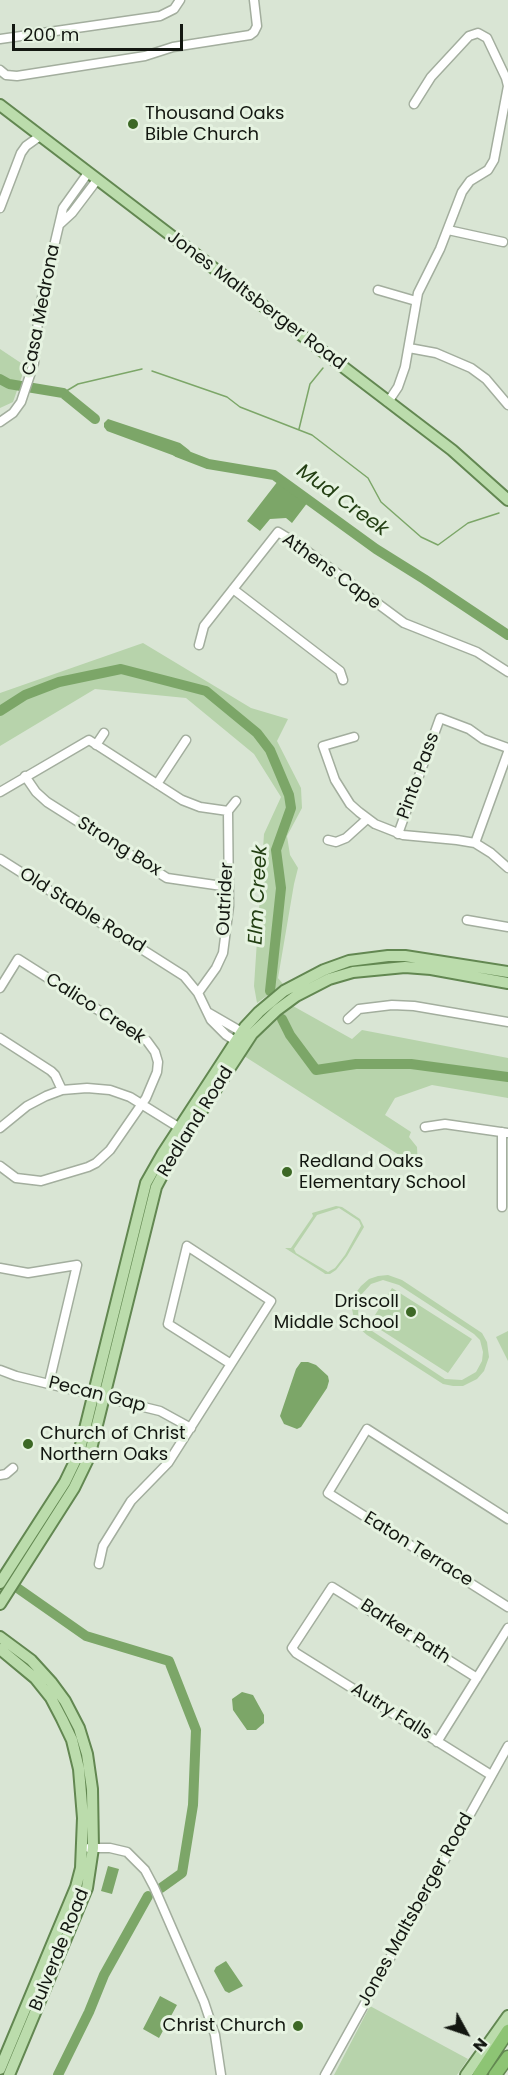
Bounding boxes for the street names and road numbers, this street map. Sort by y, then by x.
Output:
street label: Jones Maltsberger Road [163,227,349,375]
street label: Casa Medrona [19,243,65,377]
street label: Athens Cape [278,529,384,615]
street label: Pinto Pass [393,730,445,822]
street label: Strong Box [73,813,165,881]
street label: Outrider [213,862,239,936]
street label: Old Stable Road [15,864,149,958]
street label: Calico Creek [41,969,149,1049]
street label: Redland Road [153,1063,239,1181]
street label: Pecan Gap [46,1373,148,1417]
street label: Eaton Terrace [360,1508,476,1592]
street label: Barker Path [356,1595,454,1669]
street label: Autry Falls [347,1679,435,1745]
street label: Jones Maltsberger Road [354,1810,478,2010]
street label: Bulverde Road [26,1886,94,2014]

